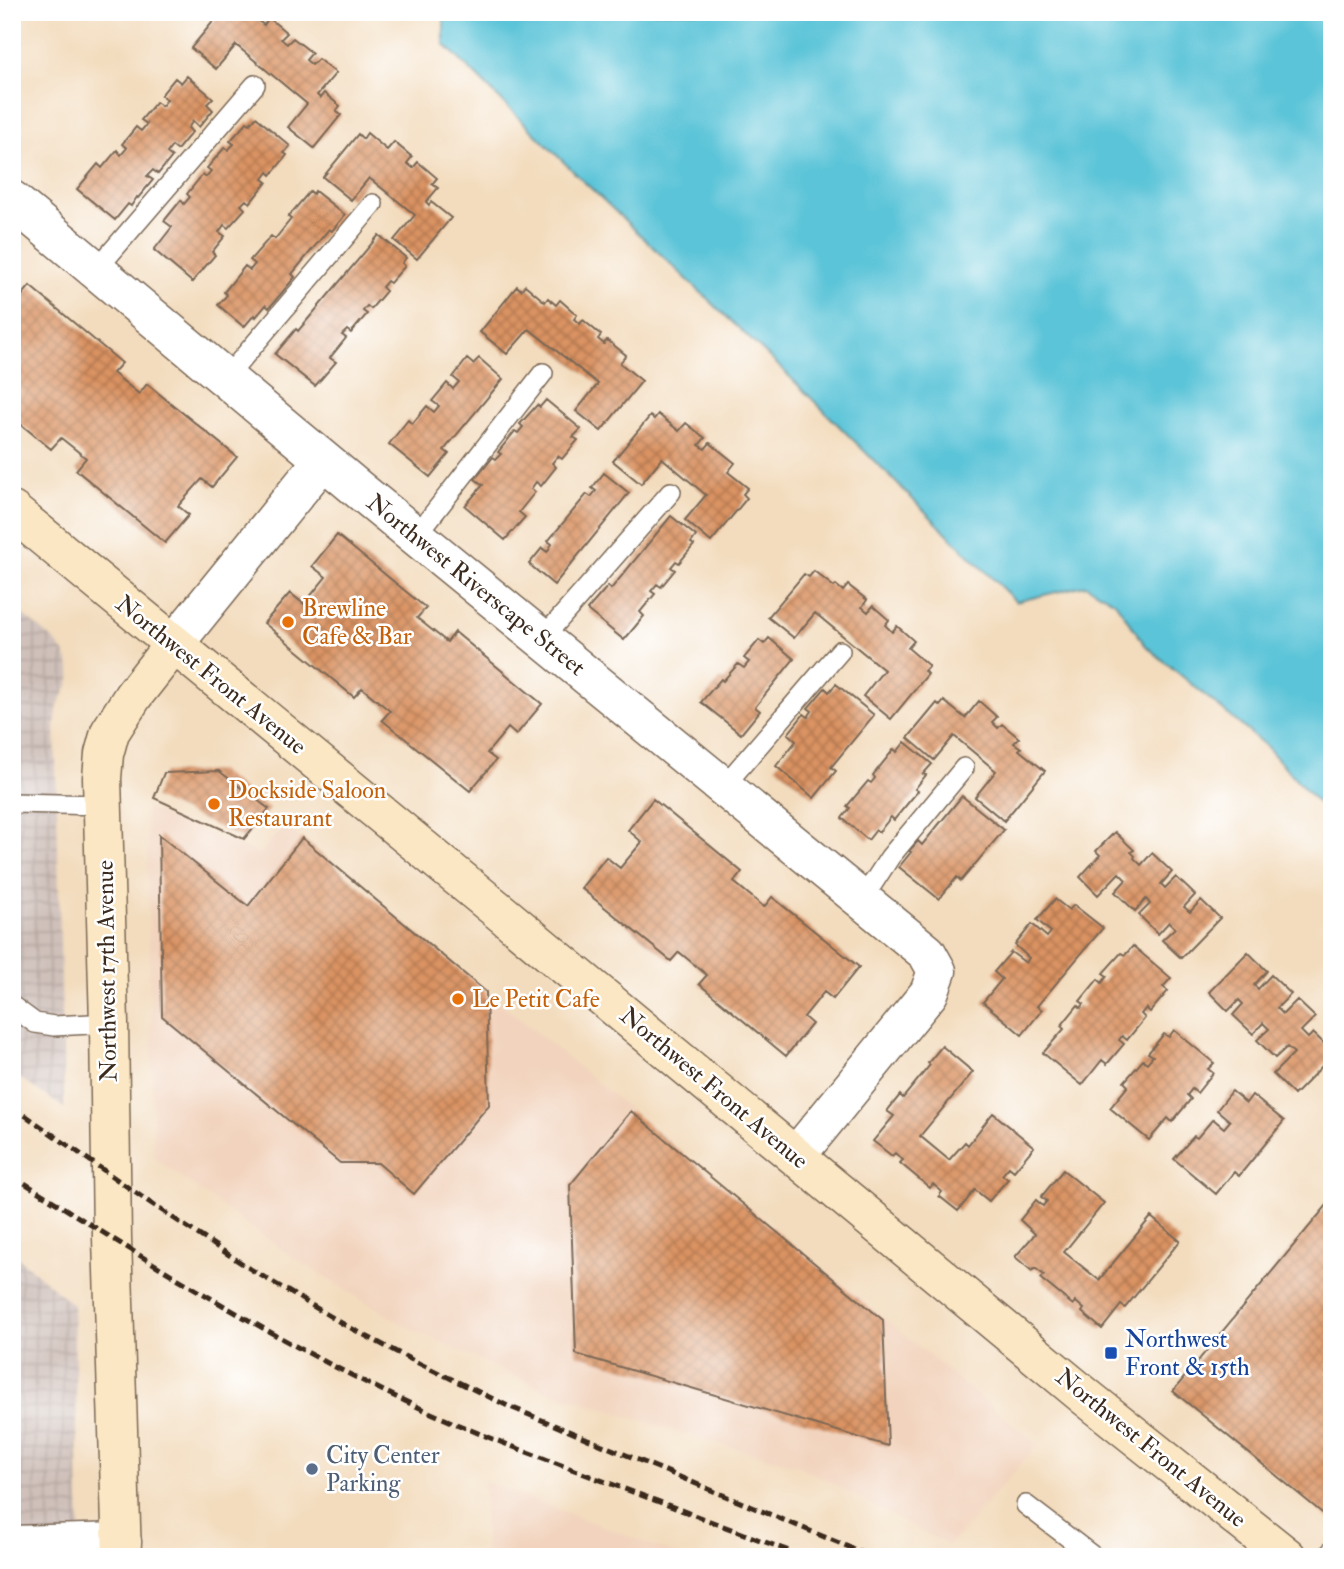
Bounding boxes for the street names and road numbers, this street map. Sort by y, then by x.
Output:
street label: Northwest Riverscape Street [360,487,592,683]
street label: Northwest Front Avenue [109,588,313,762]
street label: Northwest 17th Avenue [90,860,124,1082]
street label: Northwest Front Avenue [613,1000,815,1176]
street label: Northwest Front Avenue [1049,1361,1253,1535]

